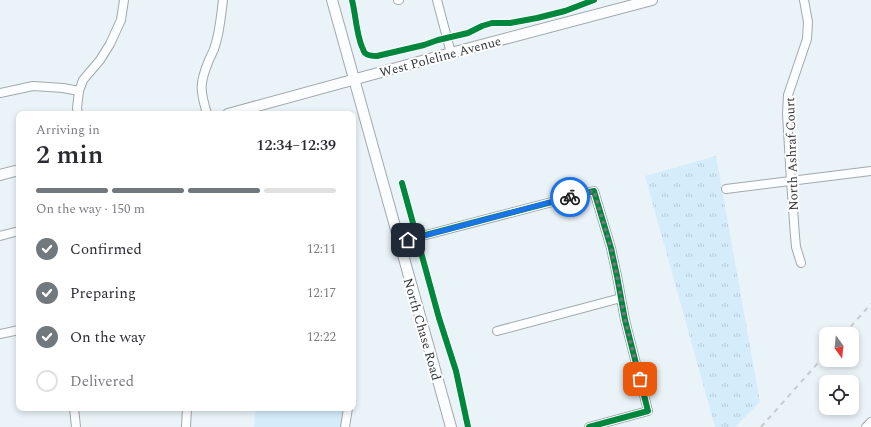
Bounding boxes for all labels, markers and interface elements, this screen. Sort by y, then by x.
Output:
street label: West Poleline Avenue [377,31,503,83]
street label: North Ashraf Court [780,97,804,211]
text: Arriving in [36,120,100,140]
text: 12:34–12:39 [256,134,336,157]
text: 2 min [36,135,103,175]
courier [550,177,590,217]
icon: bike [559,186,581,208]
text: On the way · 150 m [36,199,145,219]
pin [391,223,425,257]
icon: home [397,229,419,251]
icon: check [36,238,58,260]
text: Confirmed [70,238,142,261]
text: 12:11 [307,239,336,259]
street label: North Chase Road [398,276,446,383]
icon: check [36,282,58,304]
text: Preparing [70,282,136,305]
text: 12:17 [307,283,336,303]
icon: check [36,326,58,348]
text: On the way [70,326,145,349]
text: 12:22 [307,327,336,347]
north arrow [819,327,859,367]
map controls [819,327,859,415]
pin [623,362,657,396]
icon: bag [629,368,651,390]
text: Delivered [70,370,134,393]
button: locate [819,375,859,415]

